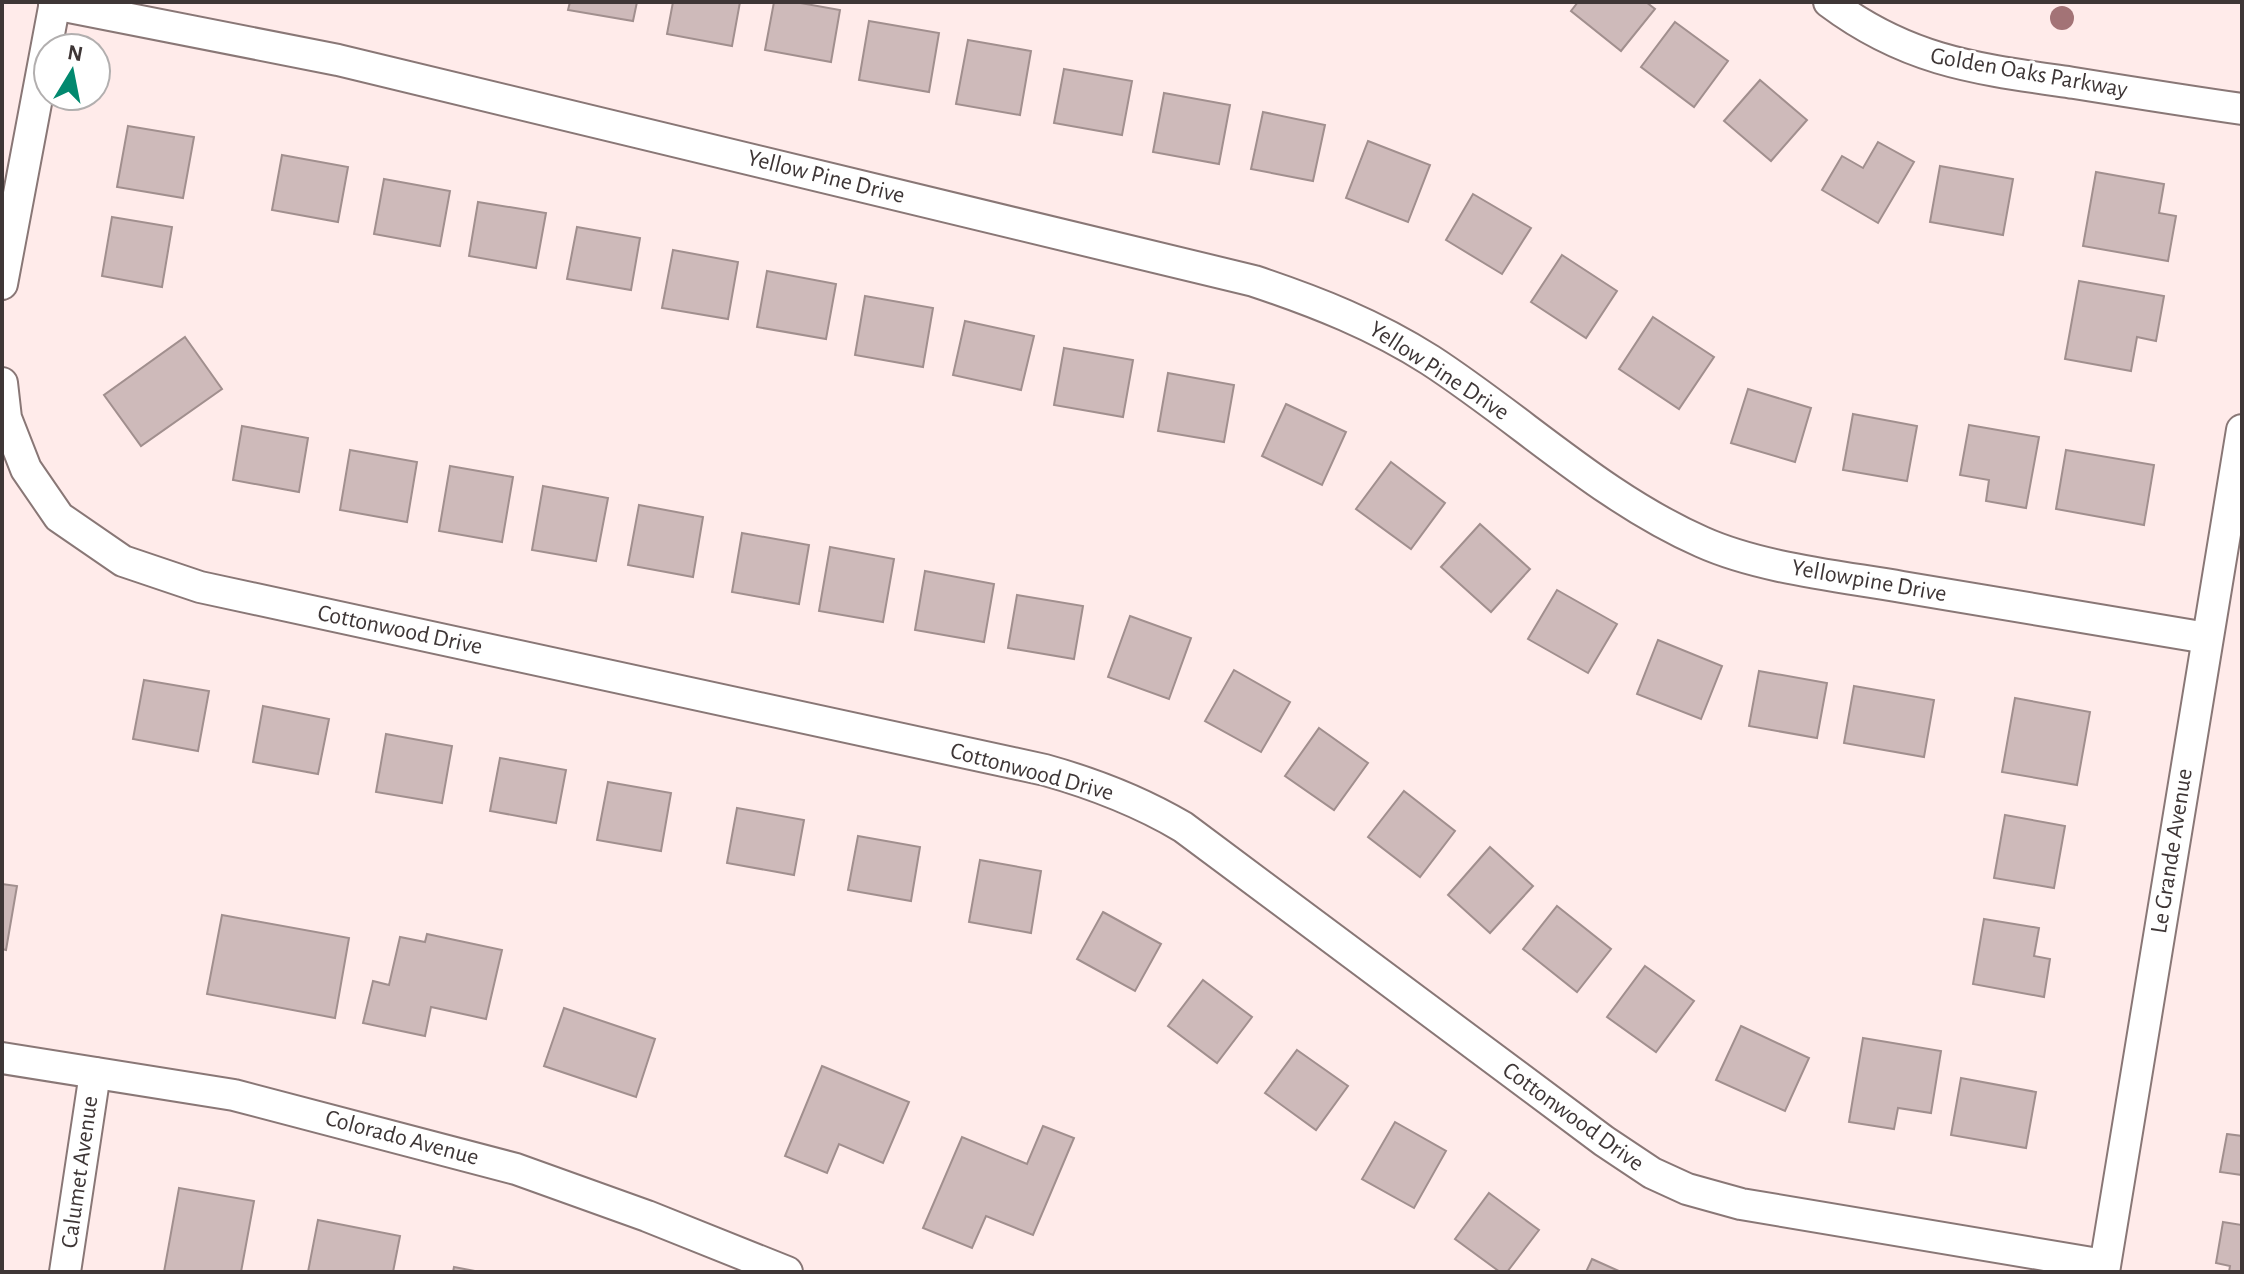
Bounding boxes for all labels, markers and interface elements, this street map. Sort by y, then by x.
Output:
north arrow [32,32,112,112]
text: N [66,41,85,65]
street label: Golden Oaks Parkway [1929,44,2129,102]
street label: Yellow Pine Drive [745,146,907,208]
street label: Yellow Pine Drive [1365,317,1513,425]
street label: Yellowpine Drive [1790,556,1948,606]
street label: Cottonwood Drive [315,601,485,659]
street label: Cottonwood Drive [948,739,1116,805]
street label: Le Grande Avenue [2147,767,2197,935]
street label: Cottonwood Drive [1498,1058,1648,1176]
street label: Calumet Avenue [57,1094,103,1250]
street label: Colorado Avenue [323,1106,481,1170]

